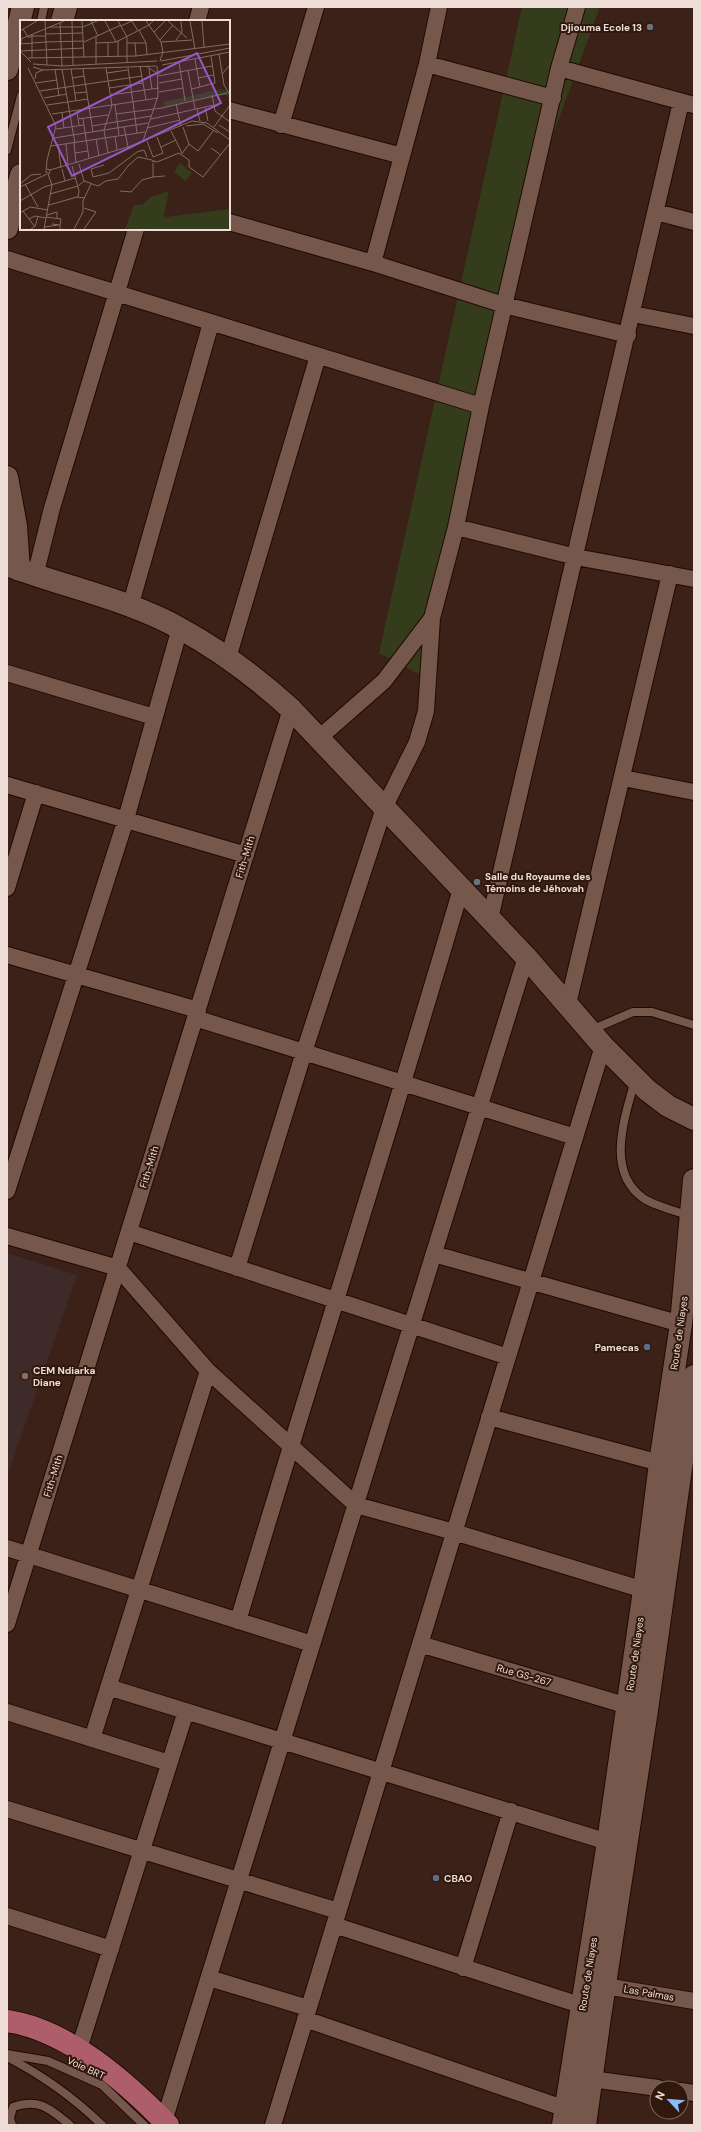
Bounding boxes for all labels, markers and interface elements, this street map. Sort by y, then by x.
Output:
inset map [20,20,230,230]
place label: Djiouma Ecole 13 [561,21,642,34]
marker: Djiouma Ecole 13 [645,22,655,32]
street label: Fith-Mith [232,834,258,880]
place label: Salle du Royaume des Témoins de Jéhovah [485,870,591,895]
marker: Salle du Royaume des Témoins de Jéhovah [472,877,482,887]
street label: Fith-Mith [136,1144,162,1190]
street label: Route de Niayes [667,1295,691,1371]
place label: Pamecas [595,1341,639,1354]
marker: Pamecas [642,1342,652,1352]
place label: CEM Ndiarka Diane [33,1364,96,1389]
marker: CEM Ndiarka Diane [20,1371,30,1381]
street label: Fith-Mith [40,1453,66,1499]
street label: Route de Niayes [623,1616,647,1692]
street label: Rue GS-267 [495,1661,553,1689]
place label: CBAO [444,1872,472,1885]
marker: CBAO [431,1873,441,1883]
street label: Route de Niayes [576,1936,600,2012]
street label: Las Palmas [623,1982,675,2004]
street label: Voie BRT [65,2054,107,2083]
north arrow [649,2080,689,2120]
text: N [652,2089,668,2102]

